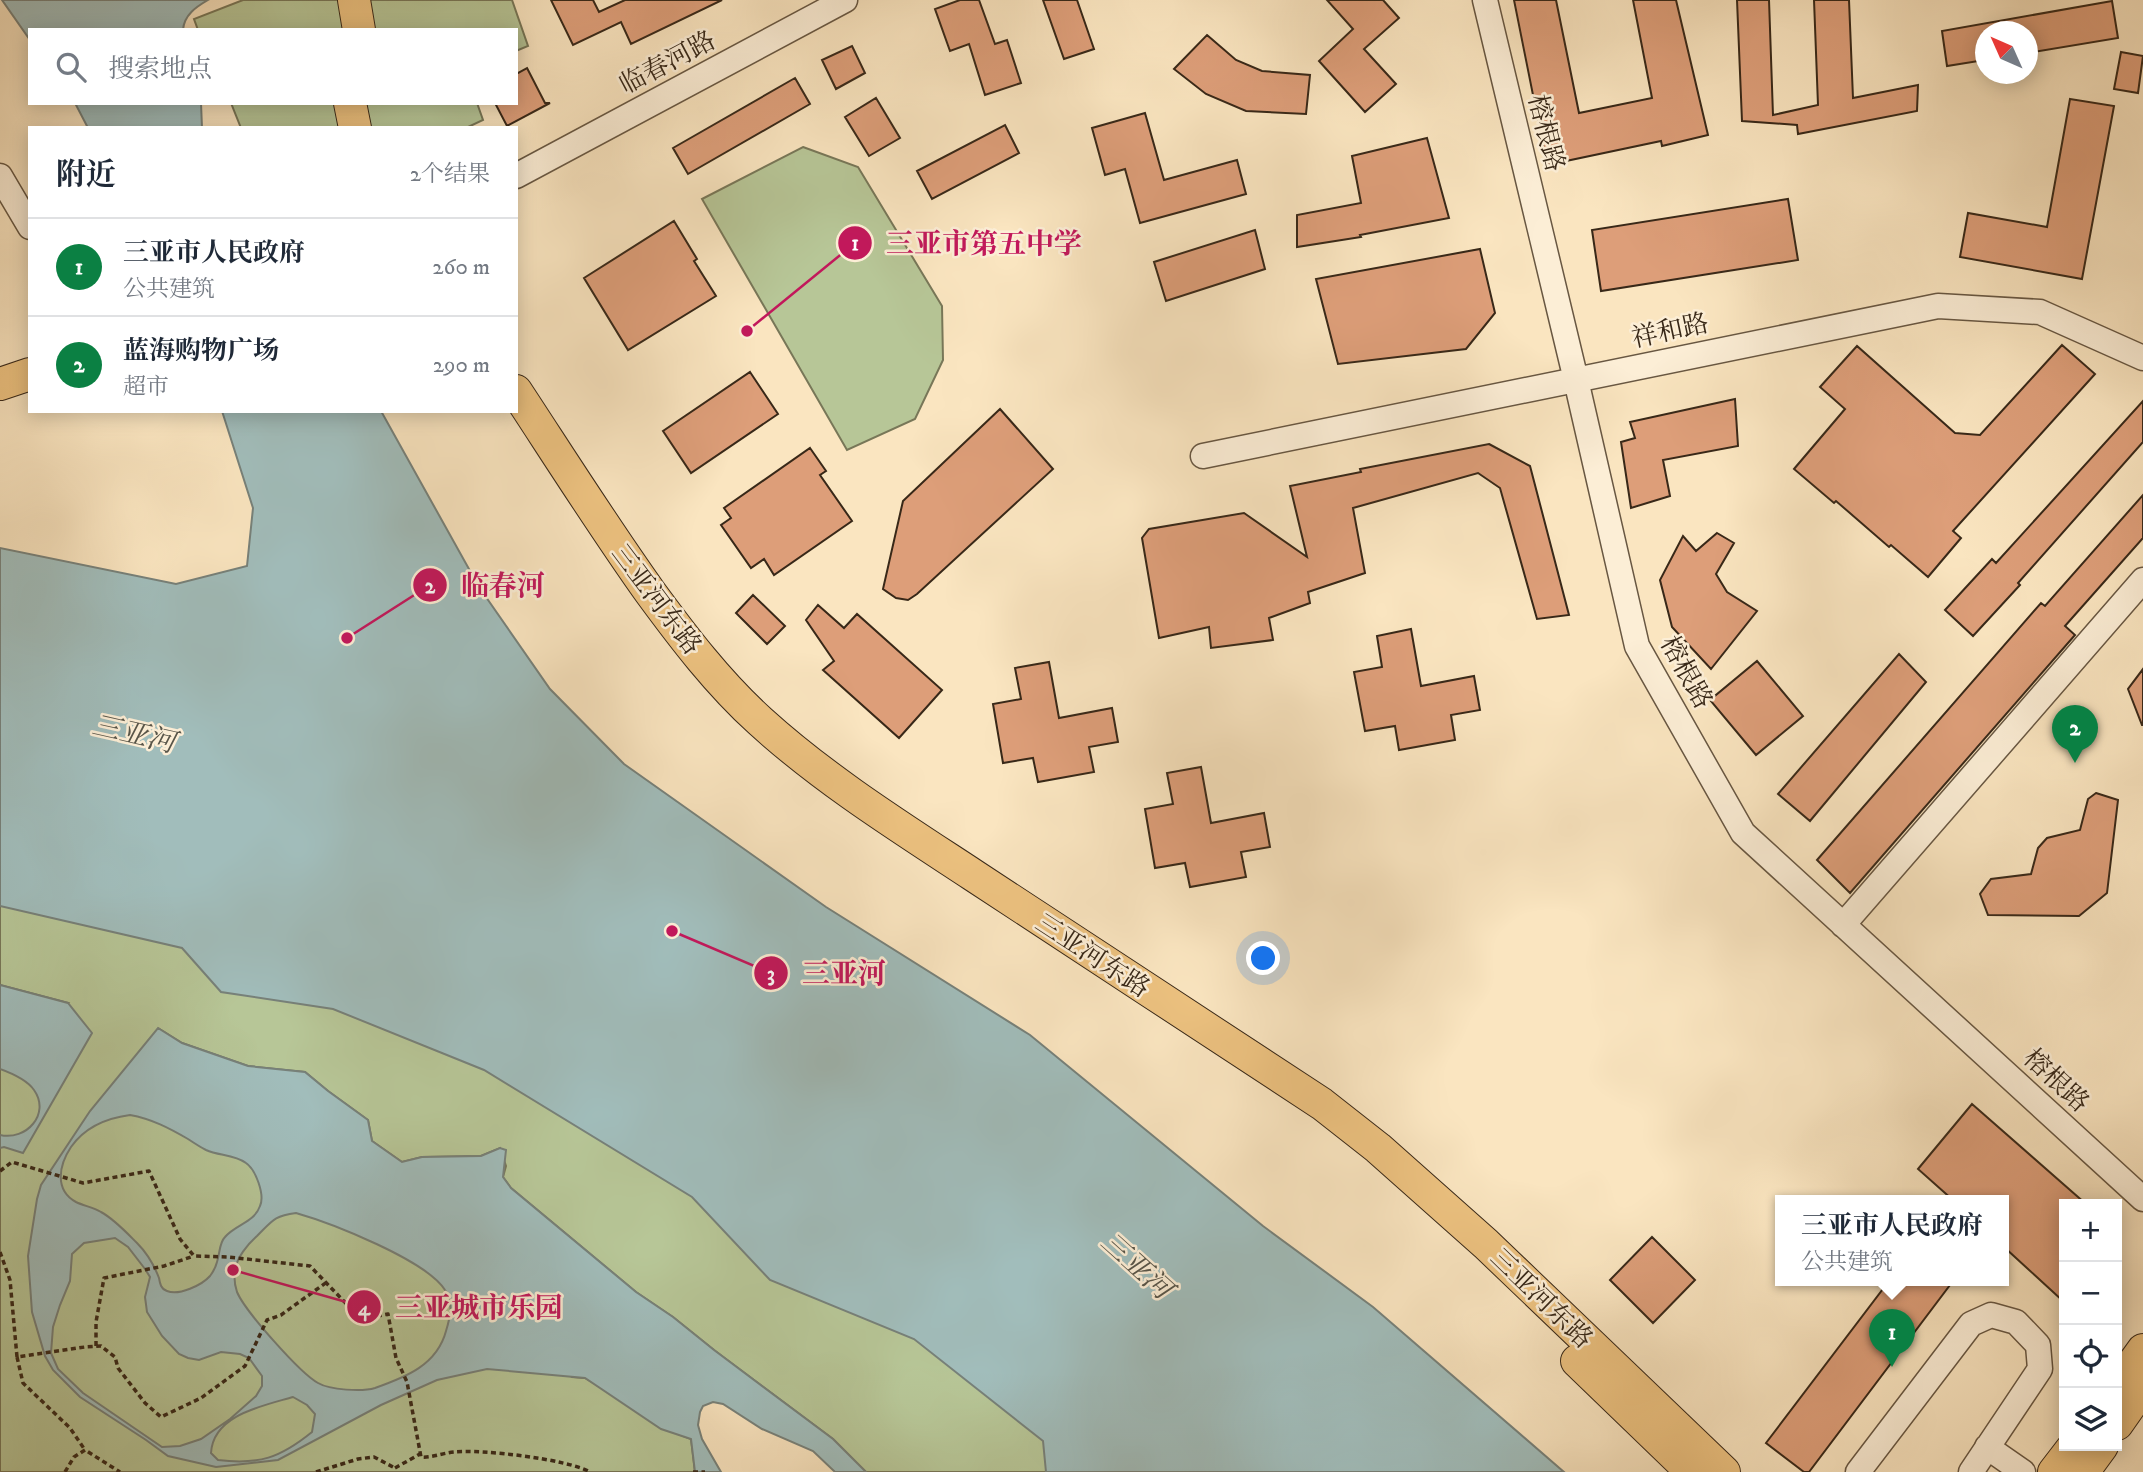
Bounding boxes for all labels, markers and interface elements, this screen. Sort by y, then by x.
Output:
north arrow [1975,21,2038,84]
street label: 临春河路 [614,24,721,102]
search box [28,28,518,105]
icon: search [52,48,90,86]
text: 搜索地点 [108,53,212,86]
street label: 榕根路 [1520,92,1571,175]
text: 附近 [56,157,116,194]
text: 2个结果 [410,160,490,189]
callout: 三亚市第五中学 [837,218,1096,267]
text: 三亚市第五中学 [886,227,1082,262]
text: 1 [851,231,859,257]
text: 三亚市人民政府 [123,237,305,270]
text: 1 [75,253,83,282]
text: 260 m [432,253,490,282]
text: 公共建筑 [123,275,215,304]
street label: 祥和路 [1629,307,1712,356]
text: 蓝海购物广场 [123,335,279,368]
text: 2 [73,351,85,380]
text: 290 m [433,351,490,380]
text: 超市 [123,373,169,402]
street label: 三亚河东路 [604,538,708,662]
callout: 临春河 [412,561,559,610]
text: 临春河 [461,569,545,604]
text: 2 [425,574,436,600]
street label: 榕根路 [1652,631,1719,715]
pin: 2 [2052,705,2098,763]
water label: 三亚河 [89,708,183,762]
street label: 三亚河东路 [1029,907,1156,1006]
your location [1246,941,1280,975]
callout: 三亚河 [753,949,900,998]
text: 三亚河 [802,957,886,992]
text: 3 [767,962,775,988]
street label: 榕根路 [2016,1042,2096,1120]
popup [1775,1195,2009,1286]
map controls [2059,1199,2122,1451]
button: + [2059,1199,2122,1262]
text: 三亚市人民政府 [1801,1210,1983,1243]
water label: 三亚河 [1093,1225,1183,1311]
street label: 三亚河东路 [1483,1242,1599,1356]
text: 公共建筑 [1801,1248,1893,1277]
button: − [2059,1262,2122,1325]
callout: 三亚城市乐园 [346,1283,577,1332]
text: 三亚城市乐园 [395,1291,563,1326]
text: 4 [358,1296,371,1322]
pin: 1 [1869,1309,1915,1367]
button: locate [2059,1325,2122,1388]
button: layers [2059,1388,2122,1451]

